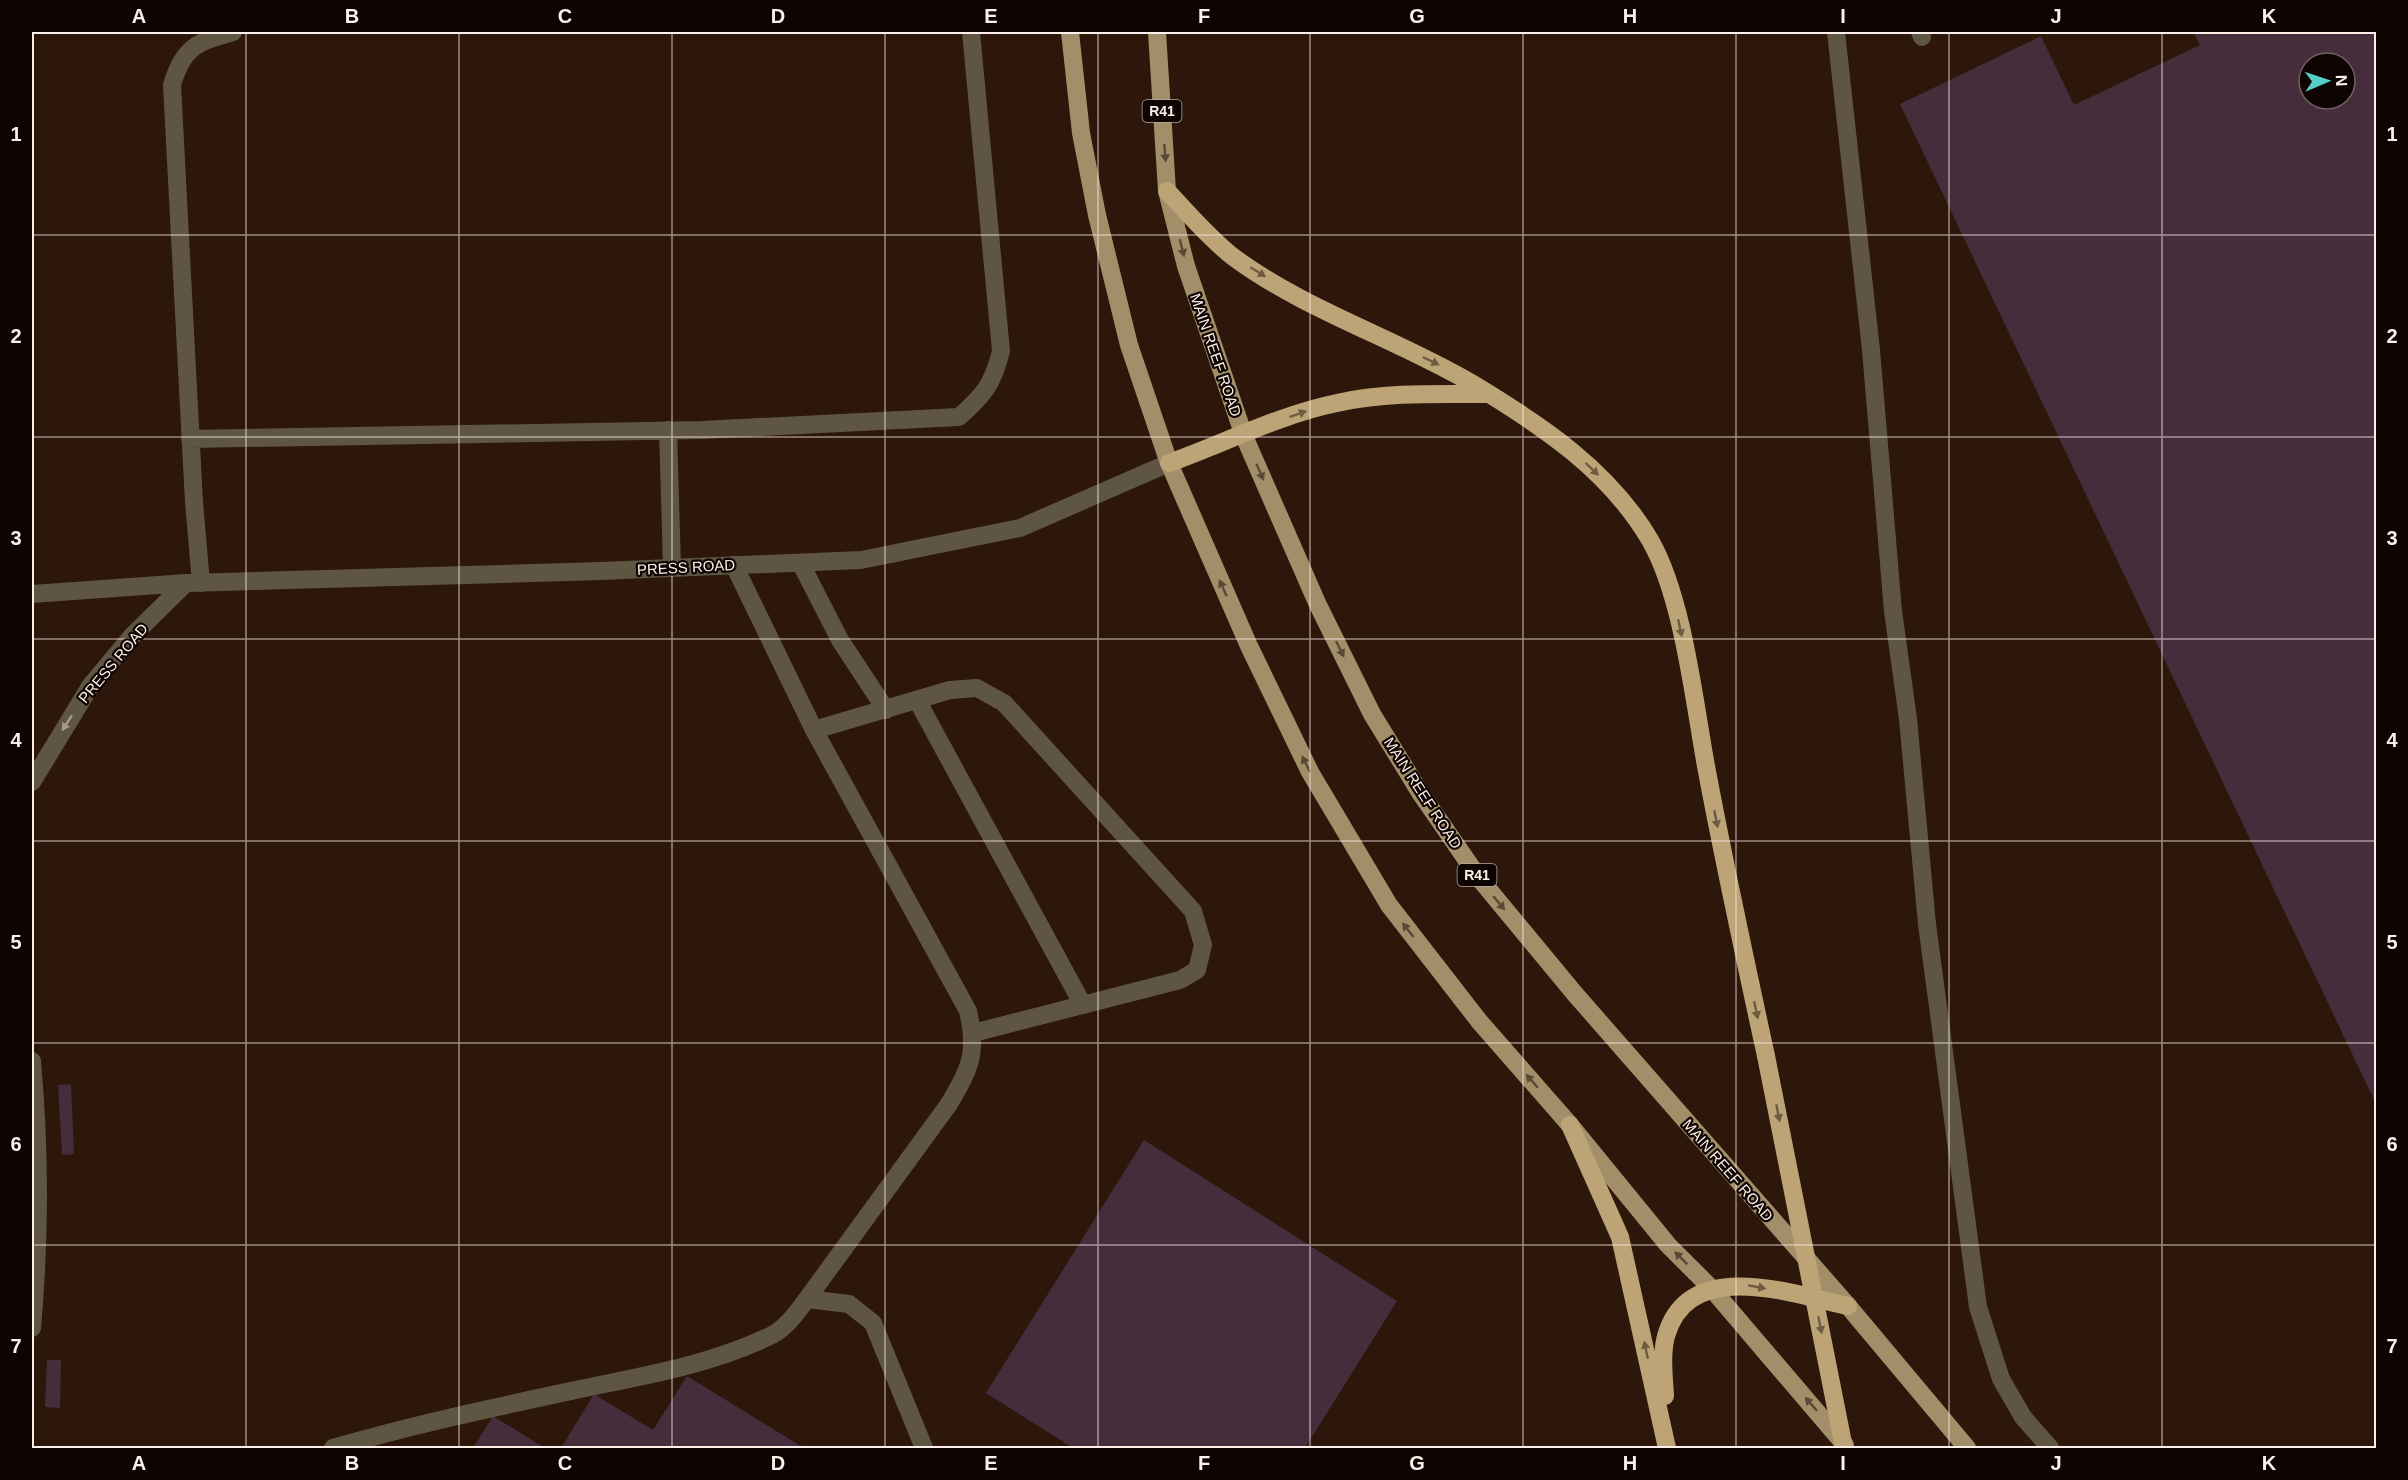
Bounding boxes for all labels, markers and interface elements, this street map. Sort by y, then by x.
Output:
text: A [132,5,146,27]
text: B [345,5,359,27]
text: C [558,5,572,27]
text: D [771,5,785,27]
text: E [984,5,998,27]
text: F [1198,5,1210,27]
text: G [1409,5,1425,27]
text: H [1623,5,1637,27]
text: I [1840,5,1846,27]
text: J [2050,5,2062,27]
text: K [2262,5,2277,27]
north arrow [2297,51,2357,111]
text: N [2333,74,2350,87]
road number: R41 [1142,100,1182,122]
text: 1 [10,123,22,145]
text: 1 [2386,123,2398,145]
one-way arrow [1160,143,1170,162]
one-way arrow [1177,239,1187,257]
one-way arrow [1250,266,1266,277]
street label: MAIN REEF ROAD [1187,291,1245,419]
text: 2 [10,325,22,347]
text: 2 [2386,325,2398,347]
one-way arrow [1422,356,1439,366]
one-way arrow [1289,409,1307,419]
one-way arrow [1585,462,1600,476]
one-way arrow [1255,463,1264,480]
text: 3 [10,527,22,549]
text: 3 [2386,527,2398,549]
street label: PRESS ROAD [636,556,736,578]
one-way arrow [1218,579,1227,597]
one-way arrow [1676,618,1685,637]
street label: PRESS ROAD [75,620,151,706]
one-way arrow [1335,641,1345,658]
one-way arrow [61,715,72,731]
text: 4 [10,729,22,751]
text: 4 [2386,729,2398,751]
street label: MAIN REEF ROAD [1381,734,1465,852]
one-way arrow [1302,756,1311,773]
one-way arrow [1712,810,1721,829]
road number: R41 [1458,864,1496,886]
one-way arrow [1492,895,1505,910]
one-way arrow [1402,922,1415,938]
text: 5 [10,931,22,953]
text: 5 [2386,931,2398,953]
one-way arrow [1752,1001,1761,1020]
one-way arrow [1526,1074,1539,1089]
one-way arrow [1774,1104,1783,1123]
street label: MAIN REEF ROAD [1679,1116,1777,1224]
text: 6 [10,1133,22,1155]
text: 6 [2386,1133,2398,1155]
one-way arrow [1675,1252,1689,1266]
one-way arrow [1748,1283,1767,1292]
one-way arrow [1816,1316,1825,1335]
text: 7 [10,1335,22,1357]
text: 7 [2386,1335,2398,1357]
one-way arrow [1641,1340,1650,1359]
one-way arrow [1804,1396,1817,1412]
text: A [132,1452,146,1474]
text: B [345,1452,359,1474]
text: C [558,1452,572,1474]
text: D [771,1452,785,1474]
text: E [984,1452,998,1474]
text: F [1198,1452,1210,1474]
text: G [1409,1452,1425,1474]
text: H [1623,1452,1637,1474]
text: I [1840,1452,1846,1474]
text: J [2050,1452,2062,1474]
text: K [2262,1452,2277,1474]

